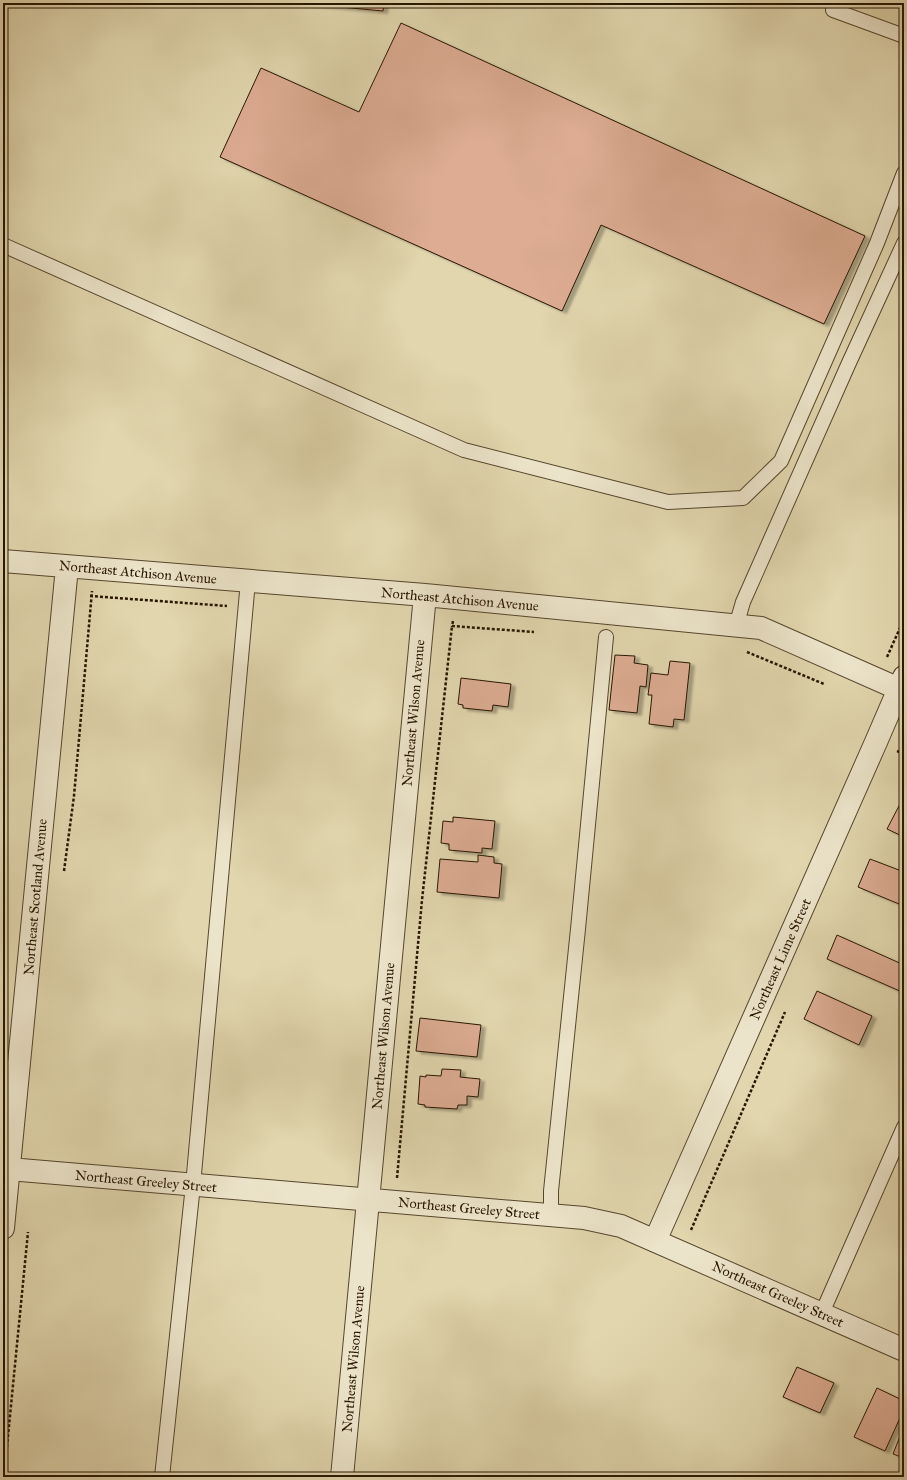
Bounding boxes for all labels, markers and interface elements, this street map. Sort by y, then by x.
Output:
street label: Northeast Atchison Avenue [58,557,218,588]
street label: Northeast Atchison Avenue [380,584,540,615]
street label: Northeast Wilson Avenue [399,639,428,787]
street label: Northeast Scotland Avenue [20,818,51,976]
street label: Northeast Lime Street [746,896,815,1023]
street label: Northeast Wilson Avenue [369,962,398,1110]
street label: Northeast Greeley Street [74,1167,218,1196]
street label: Northeast Greeley Street [397,1194,541,1223]
street label: Northeast Greeley Street [709,1258,846,1331]
street label: Northeast Wilson Avenue [339,1285,368,1433]

